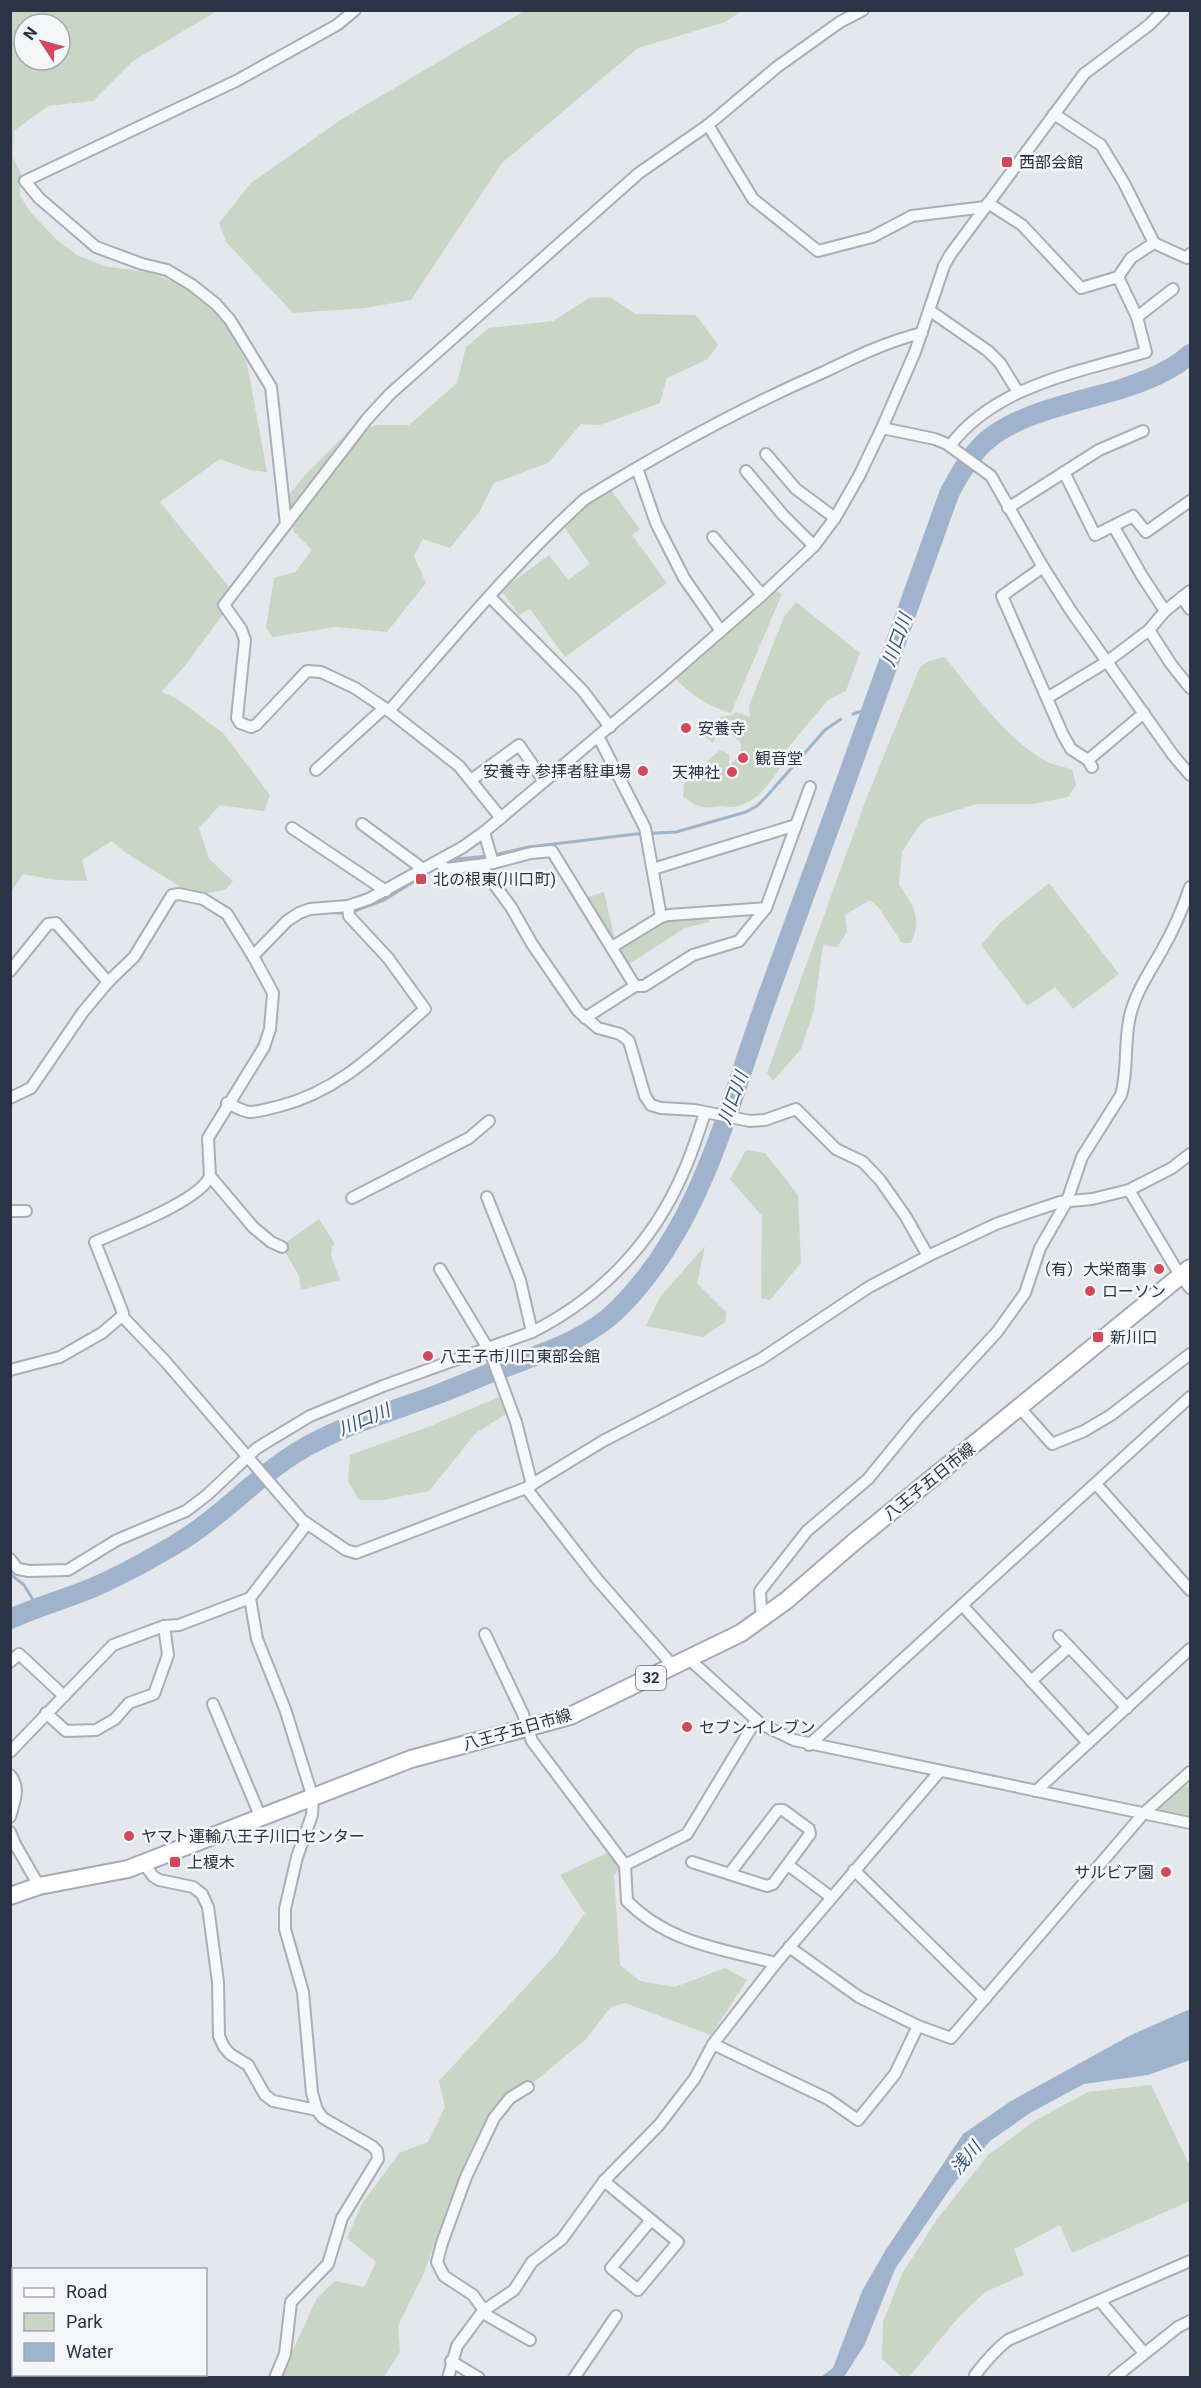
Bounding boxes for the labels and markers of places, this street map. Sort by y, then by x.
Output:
place label: 西部会館 [1019,153,1083,172]
marker: 西部会館 [1000,155,1014,169]
place label: 安養寺 [698,719,746,738]
marker: 安養寺 [679,721,693,735]
place label: 観音堂 [755,749,803,768]
marker: 観音堂 [736,751,750,765]
place label: 安養寺 参拝者駐車場 [483,762,631,781]
place label: 天神社 [672,763,720,782]
marker: 安養寺 参拝者駐車場 [636,764,650,778]
marker: 天神社 [725,765,739,779]
place label: 北の根東(川口町) [433,870,556,889]
marker: 北の根東(川口町) [414,872,428,886]
place label: （有）大栄商事 [1035,1260,1147,1279]
marker: （有）大栄商事 [1152,1262,1166,1276]
place label: ローソン [1102,1282,1166,1301]
marker: ローソン [1083,1284,1097,1298]
place label: 新川口 [1110,1328,1158,1347]
marker: 新川口 [1091,1330,1105,1344]
place label: 八王子市川口東部会館 [440,1347,600,1366]
marker: 八王子市川口東部会館 [421,1349,435,1363]
place label: セブン-イレブン [699,1718,815,1737]
marker: セブン-イレブン [680,1720,694,1734]
place label: ヤマト運輸八王子川口センター [141,1827,365,1846]
marker: ヤマト運輸八王子川口センター [122,1829,136,1843]
place label: 上榎木 [187,1853,235,1872]
marker: 上榎木 [168,1855,182,1869]
place label: サルビア園 [1074,1863,1154,1882]
marker: サルビア園 [1159,1865,1173,1879]

